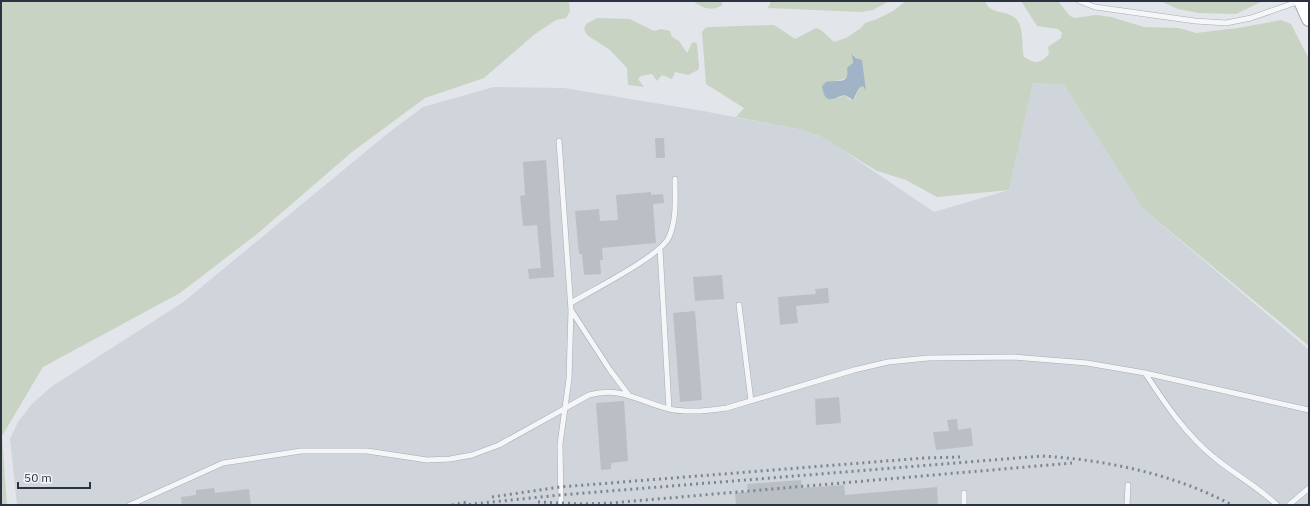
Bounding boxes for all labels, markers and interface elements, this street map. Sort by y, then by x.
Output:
scale bar [18,464,90,490]
text: 50 m [24,470,52,485]

